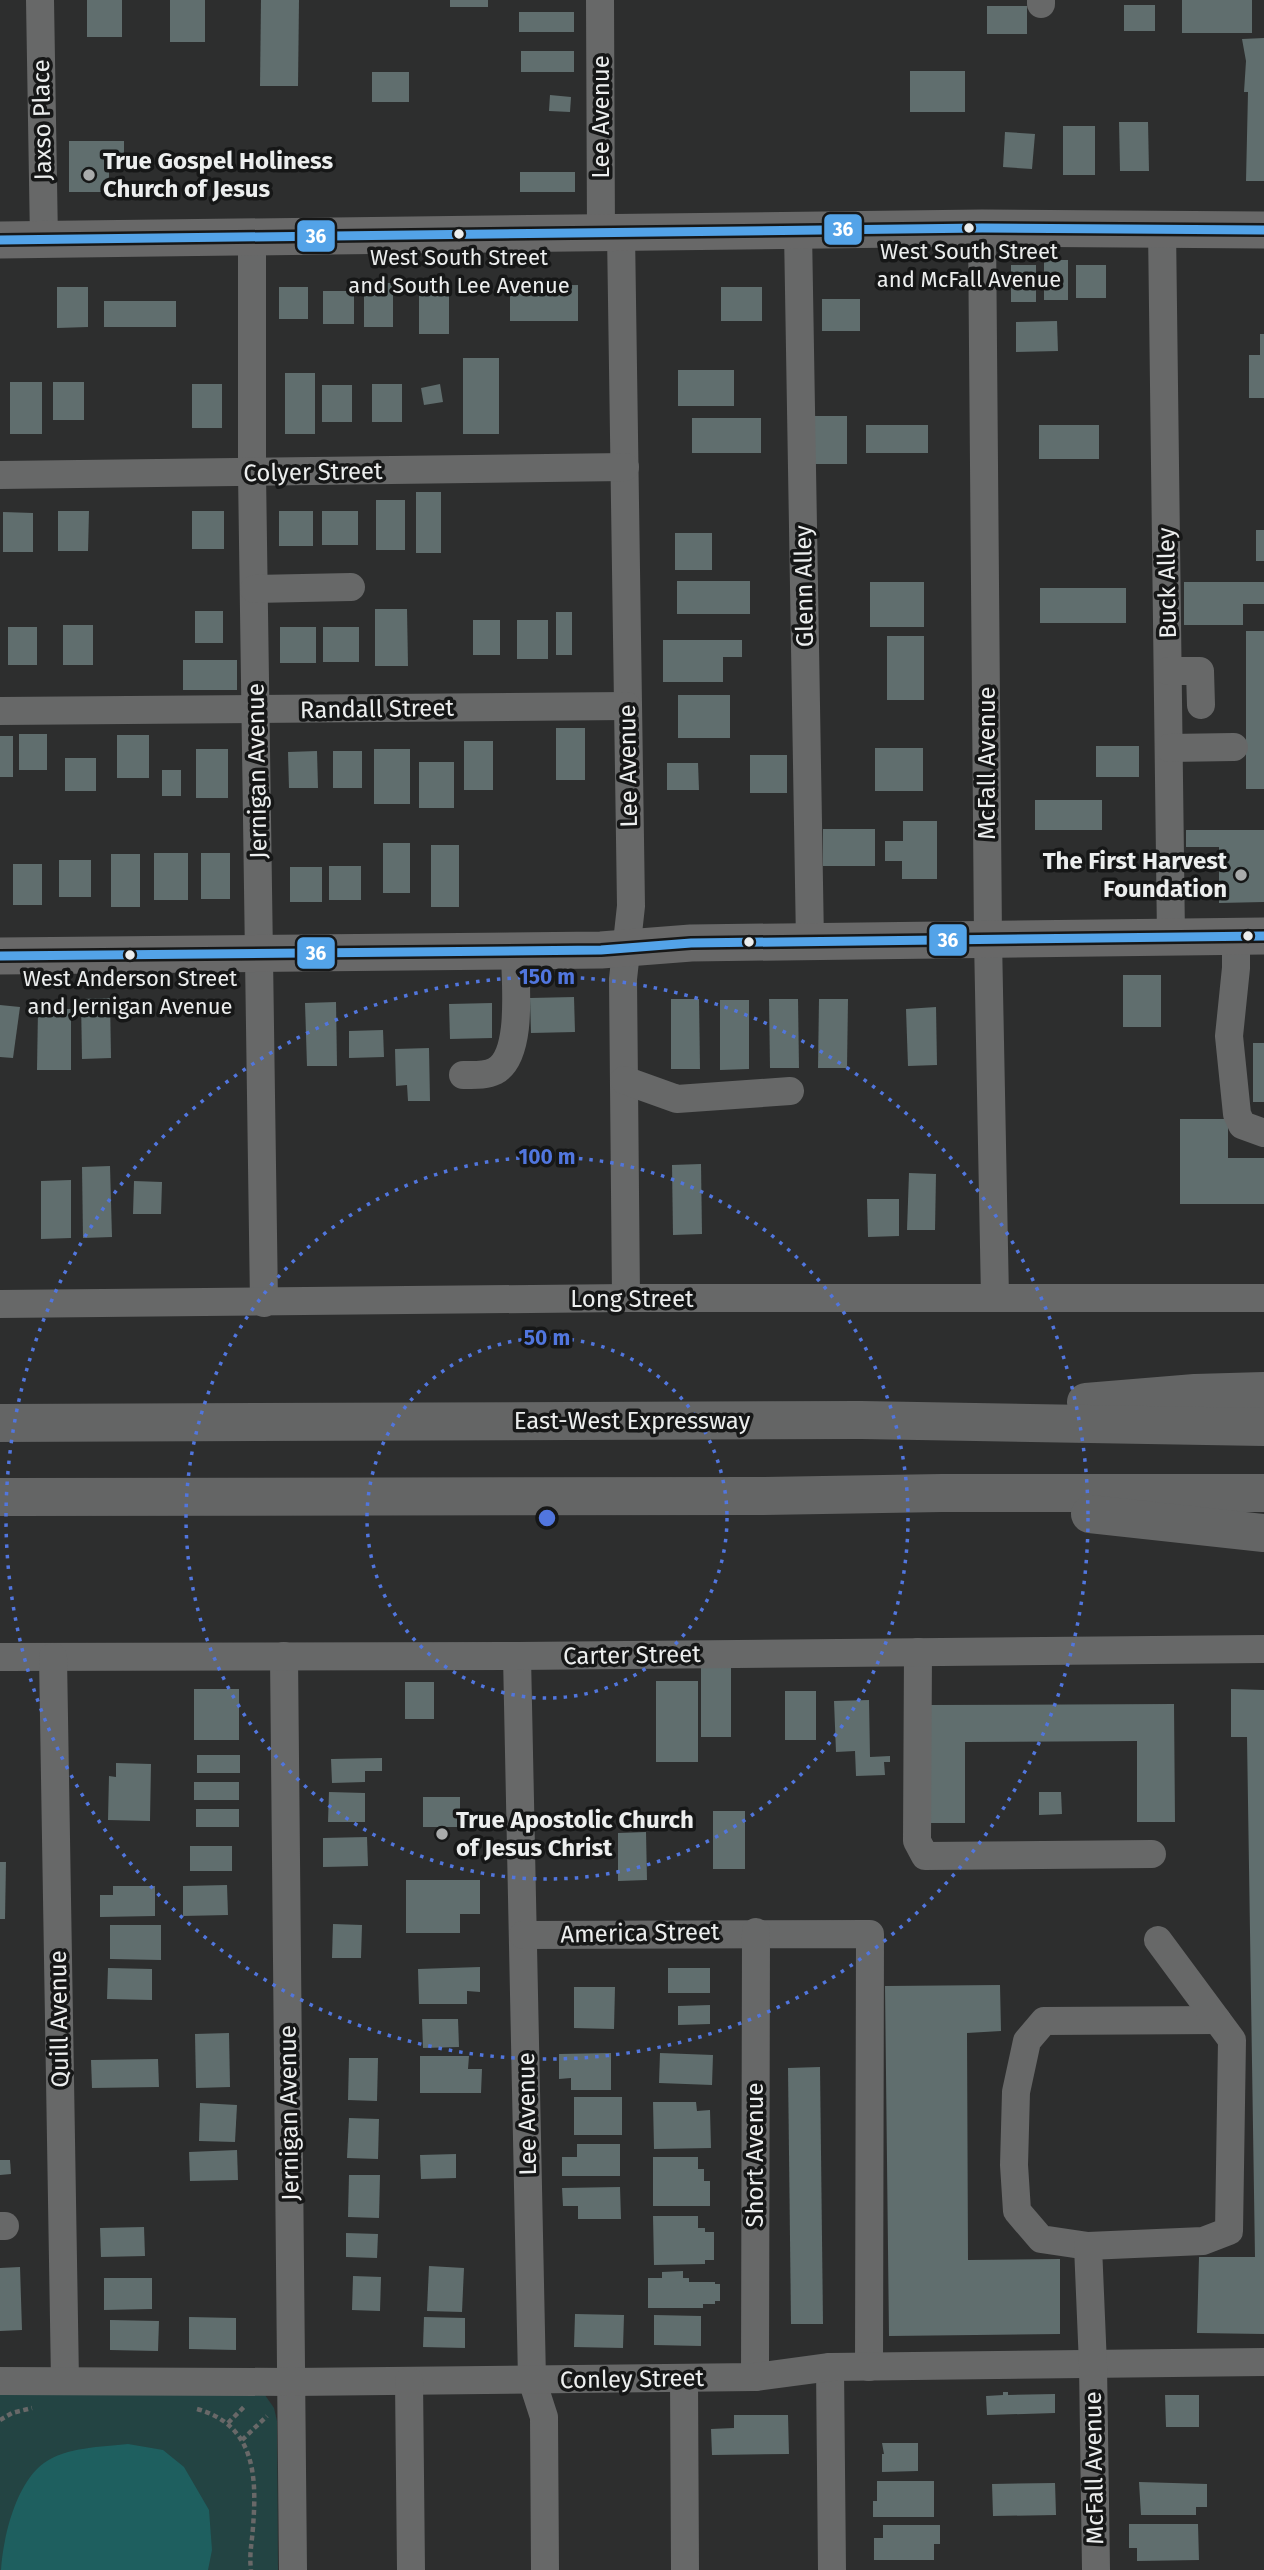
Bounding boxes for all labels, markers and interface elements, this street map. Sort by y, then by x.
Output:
street label: Lee Avenue [587,55,615,179]
street label: Jaxso Place [27,59,57,181]
place label: True Gospel Holiness Church of Jesus [103,147,333,203]
marker: True Gospel Holiness Church of Jesus [81,167,97,183]
line badge: 36 [823,213,863,246]
text: 36 [832,218,854,241]
line badge: 36 [296,219,336,253]
marker: West South Street and McFall Avenue [962,221,976,235]
text: 36 [305,225,327,248]
marker: West South Street and South Lee Avenue [452,227,466,241]
place label: West South Street and McFall Avenue [877,238,1061,293]
place label: West South Street and South Lee Avenue [348,244,570,299]
street label: Colyer Street [243,457,383,487]
street label: Glenn Alley [789,525,819,647]
street label: Buck Alley [1152,527,1182,639]
street label: Jernigan Avenue [241,683,273,859]
street label: McFall Avenue [973,686,1001,840]
street label: Randall Street [300,694,455,724]
street label: Lee Avenue [613,704,643,828]
place label: The First Harvest Foundation [1043,847,1228,903]
marker: The First Harvest Foundation [1233,867,1249,883]
line badge: 36 [928,923,968,957]
text: 36 [937,929,959,952]
unlabelled marker [1241,929,1255,943]
unlabelled marker [742,935,756,949]
line badge: 36 [296,936,336,970]
text: 36 [305,942,327,965]
marker: West Anderson Street and Jernigan Avenue [123,948,137,962]
text: 150 m [519,964,575,990]
place label: West Anderson Street and Jernigan Avenue [23,965,237,1020]
text: 100 m [518,1144,576,1170]
street label: Long Street [570,1285,694,1313]
text: 50 m [524,1325,570,1351]
street label: East-West Expressway [514,1407,751,1435]
centre of rings [535,1506,559,1530]
street label: Carter Street [563,1640,701,1670]
place label: True Apostolic Church of Jesus Christ [456,1806,694,1862]
marker: True Apostolic Church of Jesus Christ [434,1826,450,1842]
street label: America Street [560,1918,720,1948]
street label: Quill Avenue [44,1950,74,2088]
street label: Jernigan Avenue [273,2025,305,2201]
street label: Lee Avenue [512,2052,542,2176]
street label: Short Avenue [741,2082,769,2228]
street label: Conley Street [560,2364,705,2394]
street label: McFall Avenue [1079,2391,1109,2545]

